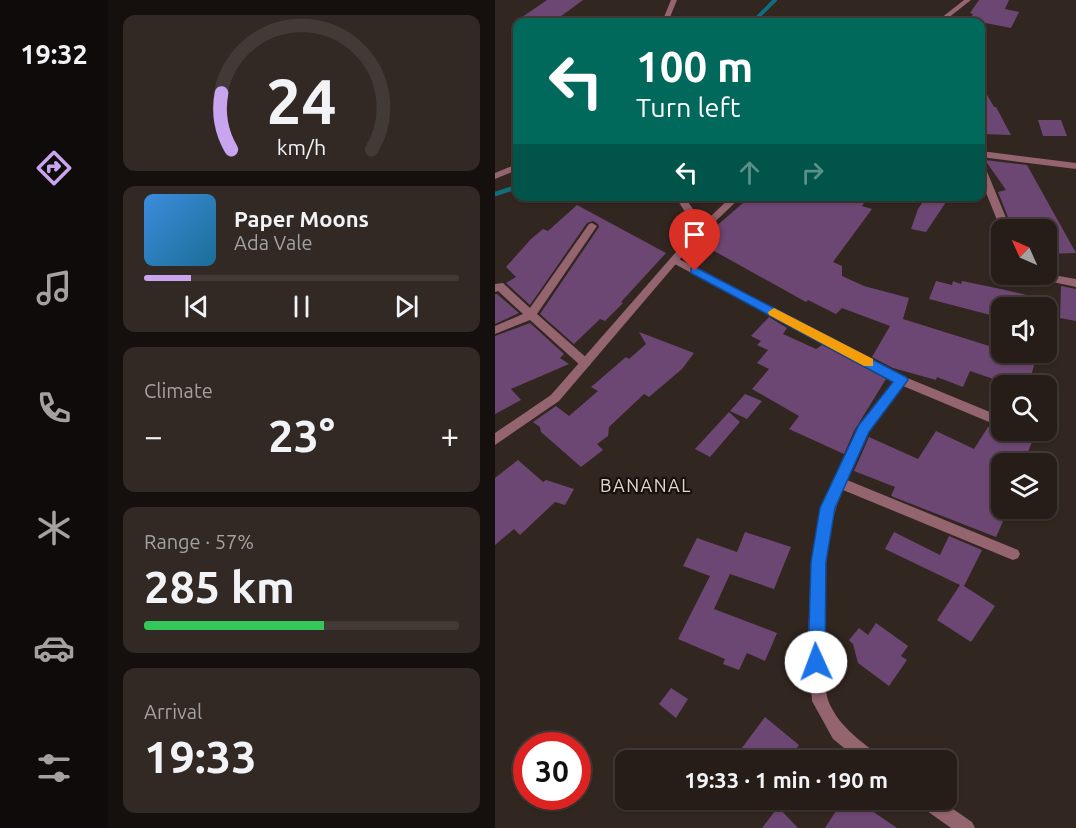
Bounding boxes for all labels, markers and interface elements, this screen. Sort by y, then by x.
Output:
text: 19:32 [20,39,88,69]
icon: left [537,42,615,120]
text: 100 m [636,43,753,90]
text: 24 [266,66,337,136]
text: Turn left [636,92,740,122]
text: km/h [277,135,326,159]
icon: directions [33,147,75,189]
icon: left [670,156,703,189]
icon: ahead [733,156,766,189]
icon: right [796,156,829,189]
text: Paper Moons [234,206,369,231]
pin [669,209,720,271]
icon: arrive [678,218,711,251]
north arrow [991,219,1057,285]
map controls [991,219,1057,519]
text: Ada Vale [234,231,312,254]
icon: music [33,267,75,309]
icon: previous [180,290,213,323]
icon: pause [285,290,318,323]
icon: next [390,290,423,323]
button: sound [991,297,1057,363]
button: search [991,375,1057,441]
text: Climate [144,379,213,402]
icon: phone [33,387,75,429]
text: 23° [268,410,335,461]
text: − [144,417,163,454]
text: + [440,417,459,454]
button: layers [991,453,1057,519]
district label: BANANAL [600,475,692,495]
icon: climate [33,507,75,549]
text: Range · 57% [144,530,254,553]
text: 285 km [144,561,295,612]
icon: car [33,627,75,669]
position arrow [784,630,848,694]
text: Arrival [144,700,202,723]
text: 19:33 [144,731,257,782]
speed limit sign: 30 [513,732,591,810]
icon: filters [33,747,75,789]
text: 19:33 · 1 min · 190 m [684,767,888,792]

